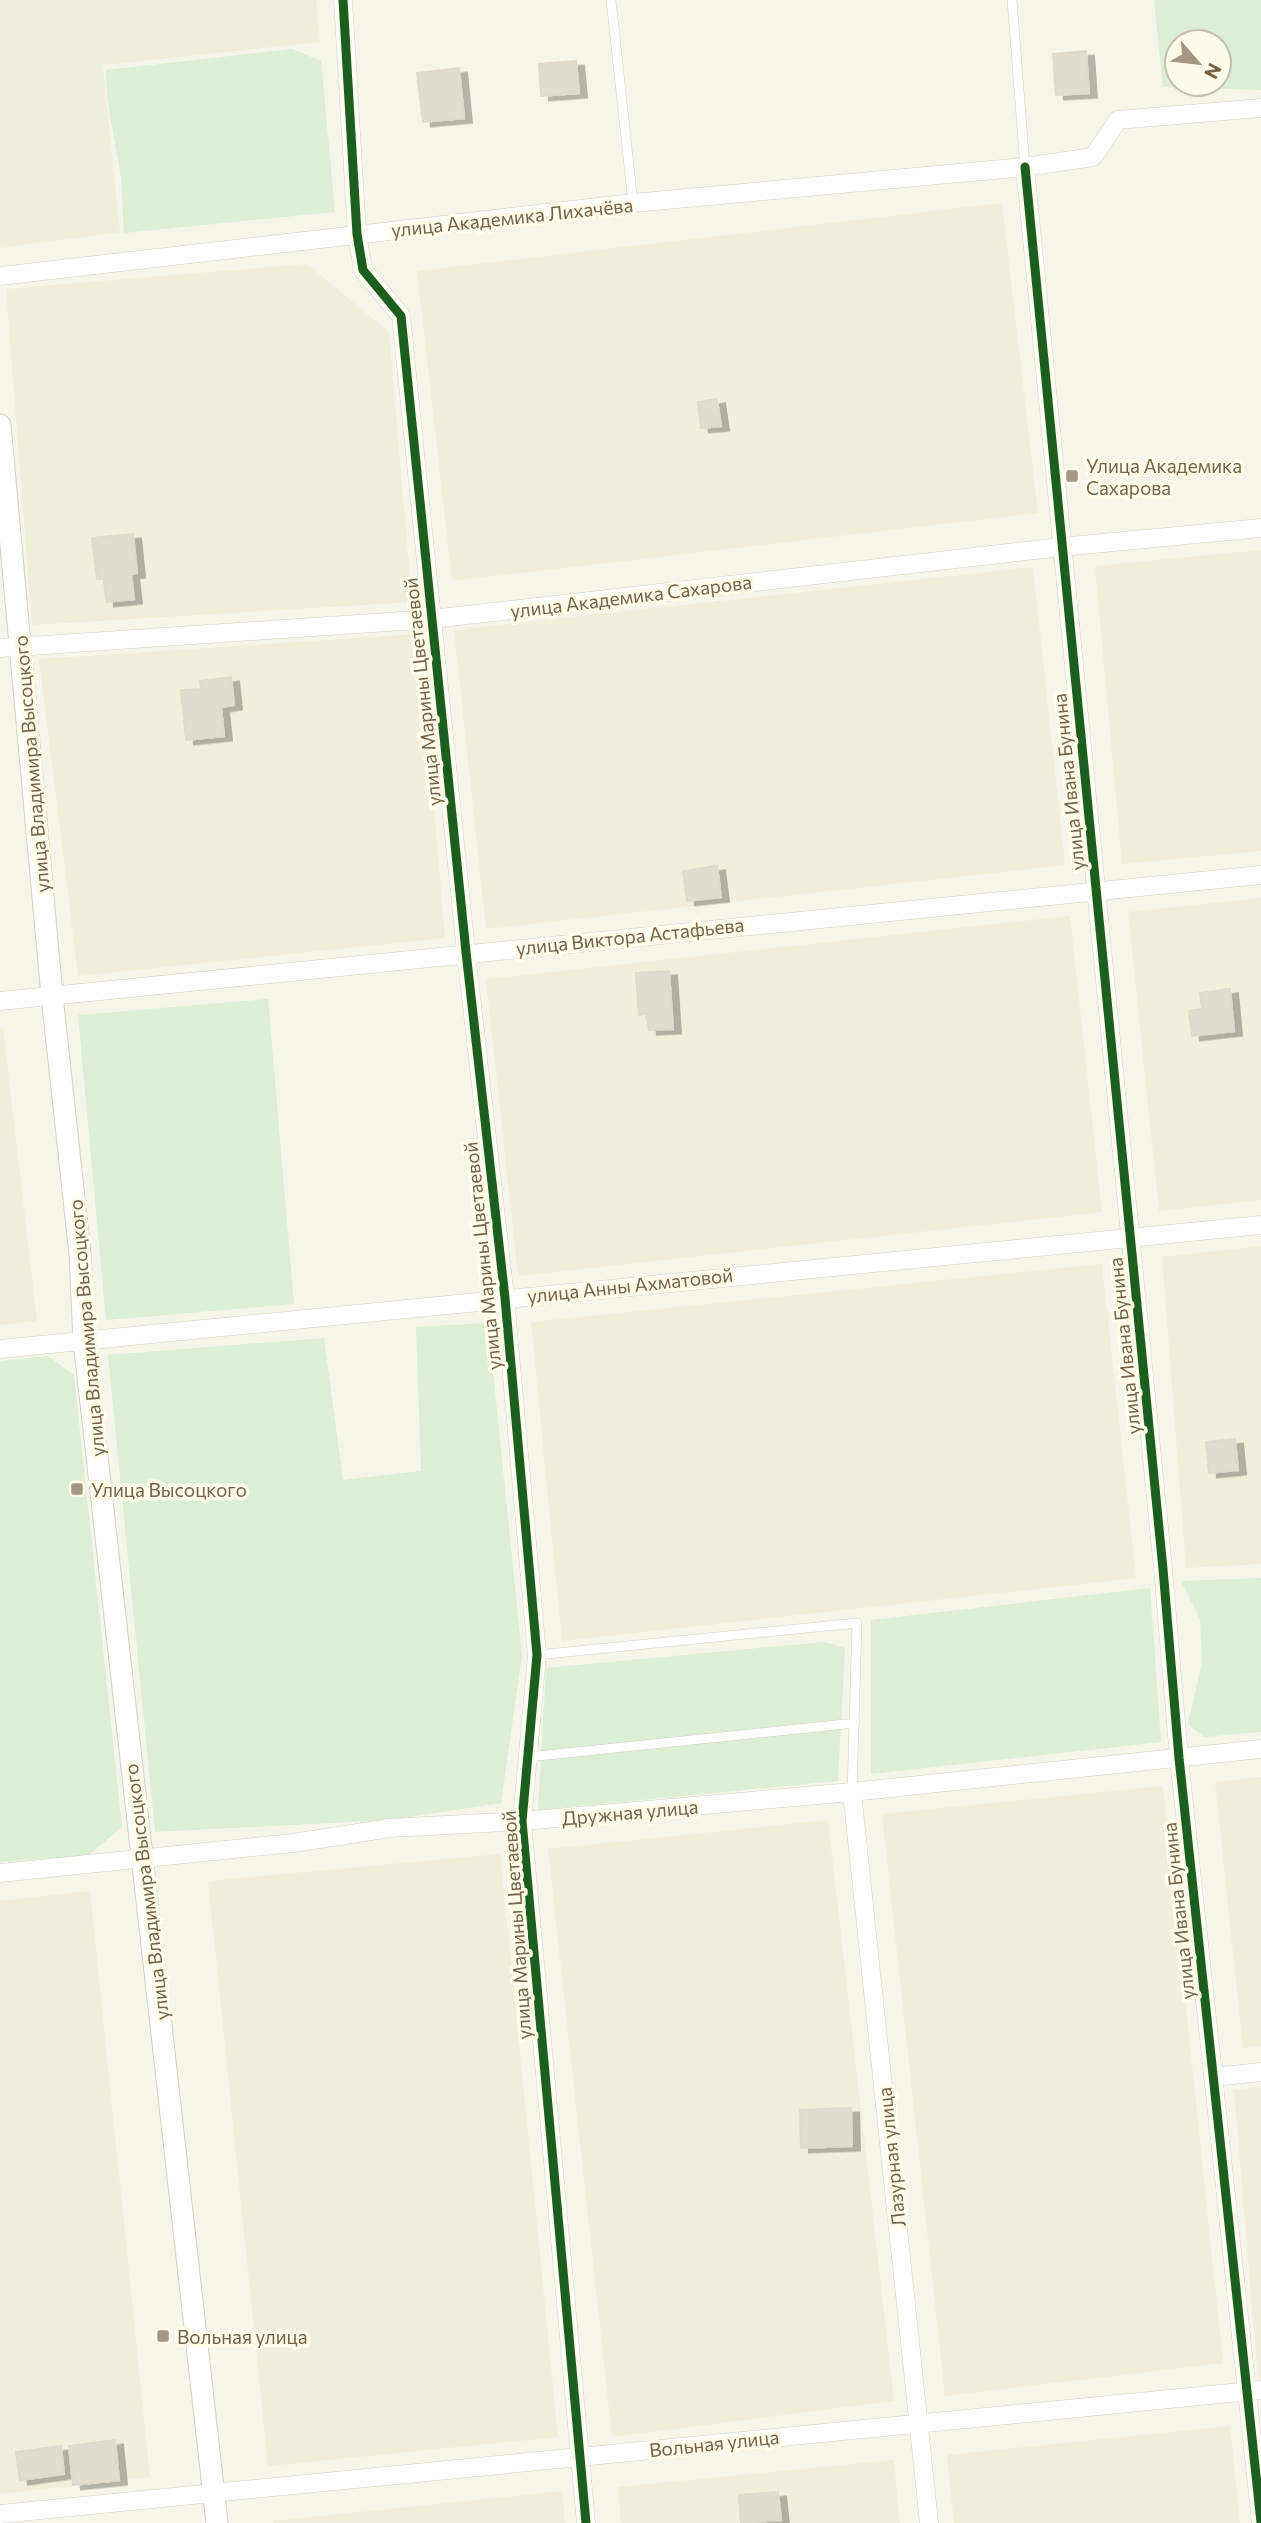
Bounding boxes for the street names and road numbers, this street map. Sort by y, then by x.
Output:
street label: улица Академика Лихачёва [390,193,634,241]
street label: улица Академика Сахарова [509,570,753,622]
street label: улица Марины Цветаевой [399,577,445,807]
street label: улица Владимира Высоцкого [8,634,54,894]
street label: улица Ивана Бунина [1047,692,1089,872]
street label: улица Виктора Астафьева [515,913,745,959]
street label: улица Марины Цветаевой [459,1141,505,1371]
street label: улица Владимира Высоцкого [63,1198,109,1458]
street label: улица Ивана Бунина [1103,1256,1145,1436]
street label: улица Анны Ахматовой [526,1263,734,1307]
street label: улица Владимира Высоцкого [119,1762,173,2022]
street label: Дружная улица [561,1795,699,1829]
street label: улица Марины Цветаевой [497,1810,535,2040]
street label: улица Ивана Бунина [1157,1821,1199,2001]
street label: Лазурная улица [872,2086,910,2228]
street label: Вольная улица [648,2425,780,2461]

